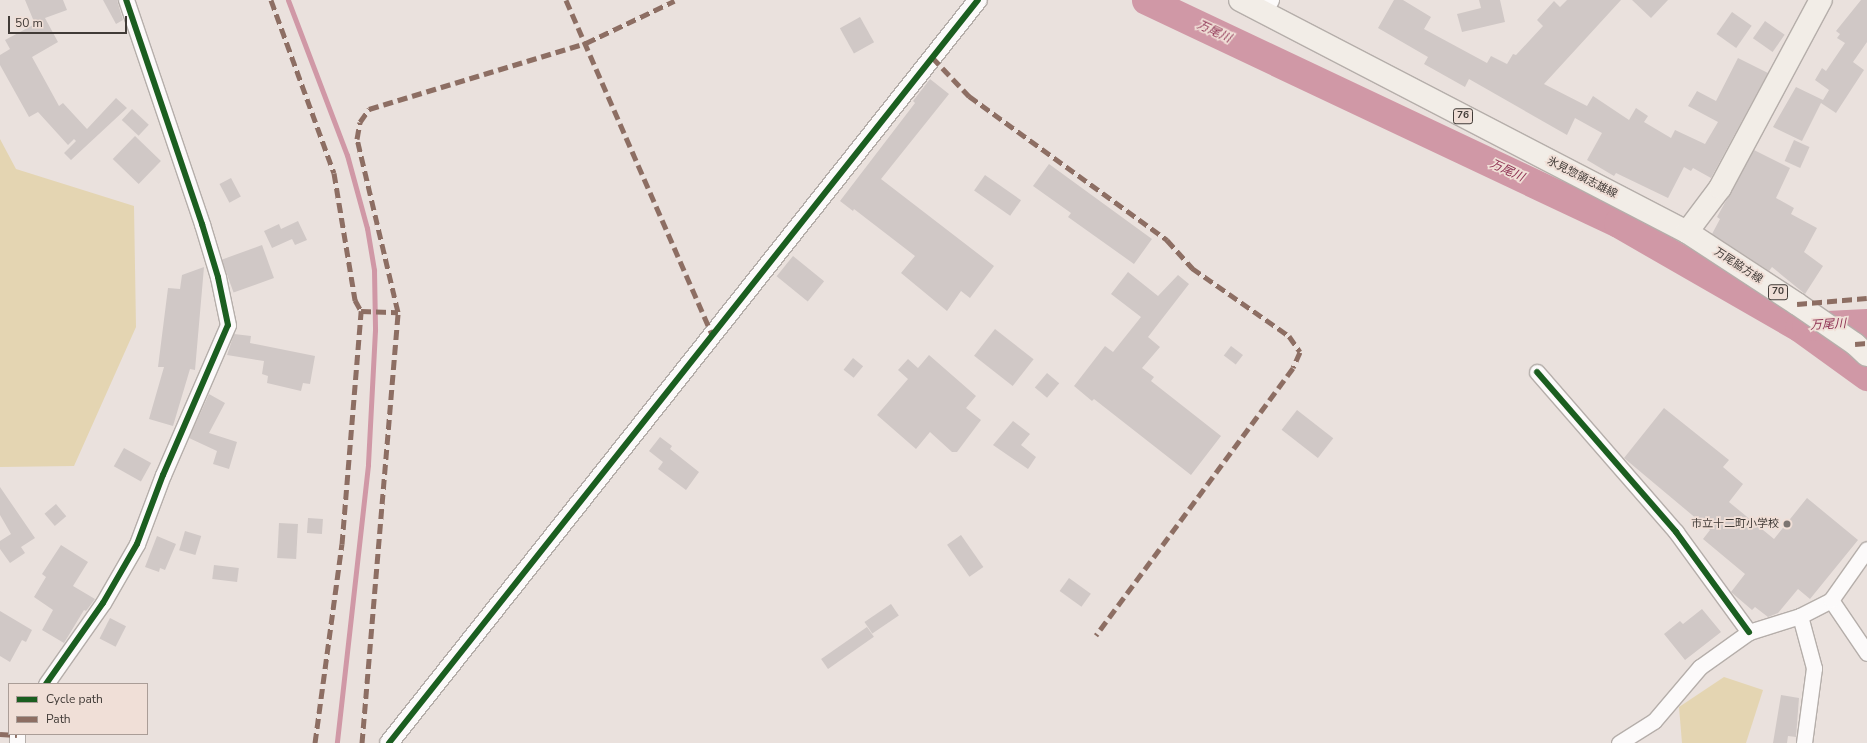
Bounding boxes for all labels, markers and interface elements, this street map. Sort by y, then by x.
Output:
scale bar [10,8,129,34]
text: 50 m [15,15,43,31]
water label: 万尾川 [1195,18,1233,46]
road number: 76 [1453,108,1473,124]
street label: 氷見惣領志雄線 [1545,155,1619,201]
water label: 万尾川 [1488,157,1526,185]
street label: 万尾脇方線 [1711,245,1765,287]
road number: 70 [1768,284,1788,300]
water label: 万尾川 [1810,317,1846,333]
place label: 市立十二町小学校 [1691,517,1779,531]
marker: 市立十二町小学校 [1782,519,1792,529]
legend [8,683,148,735]
text: Cycle path [46,691,103,707]
text: Path [46,711,71,727]

